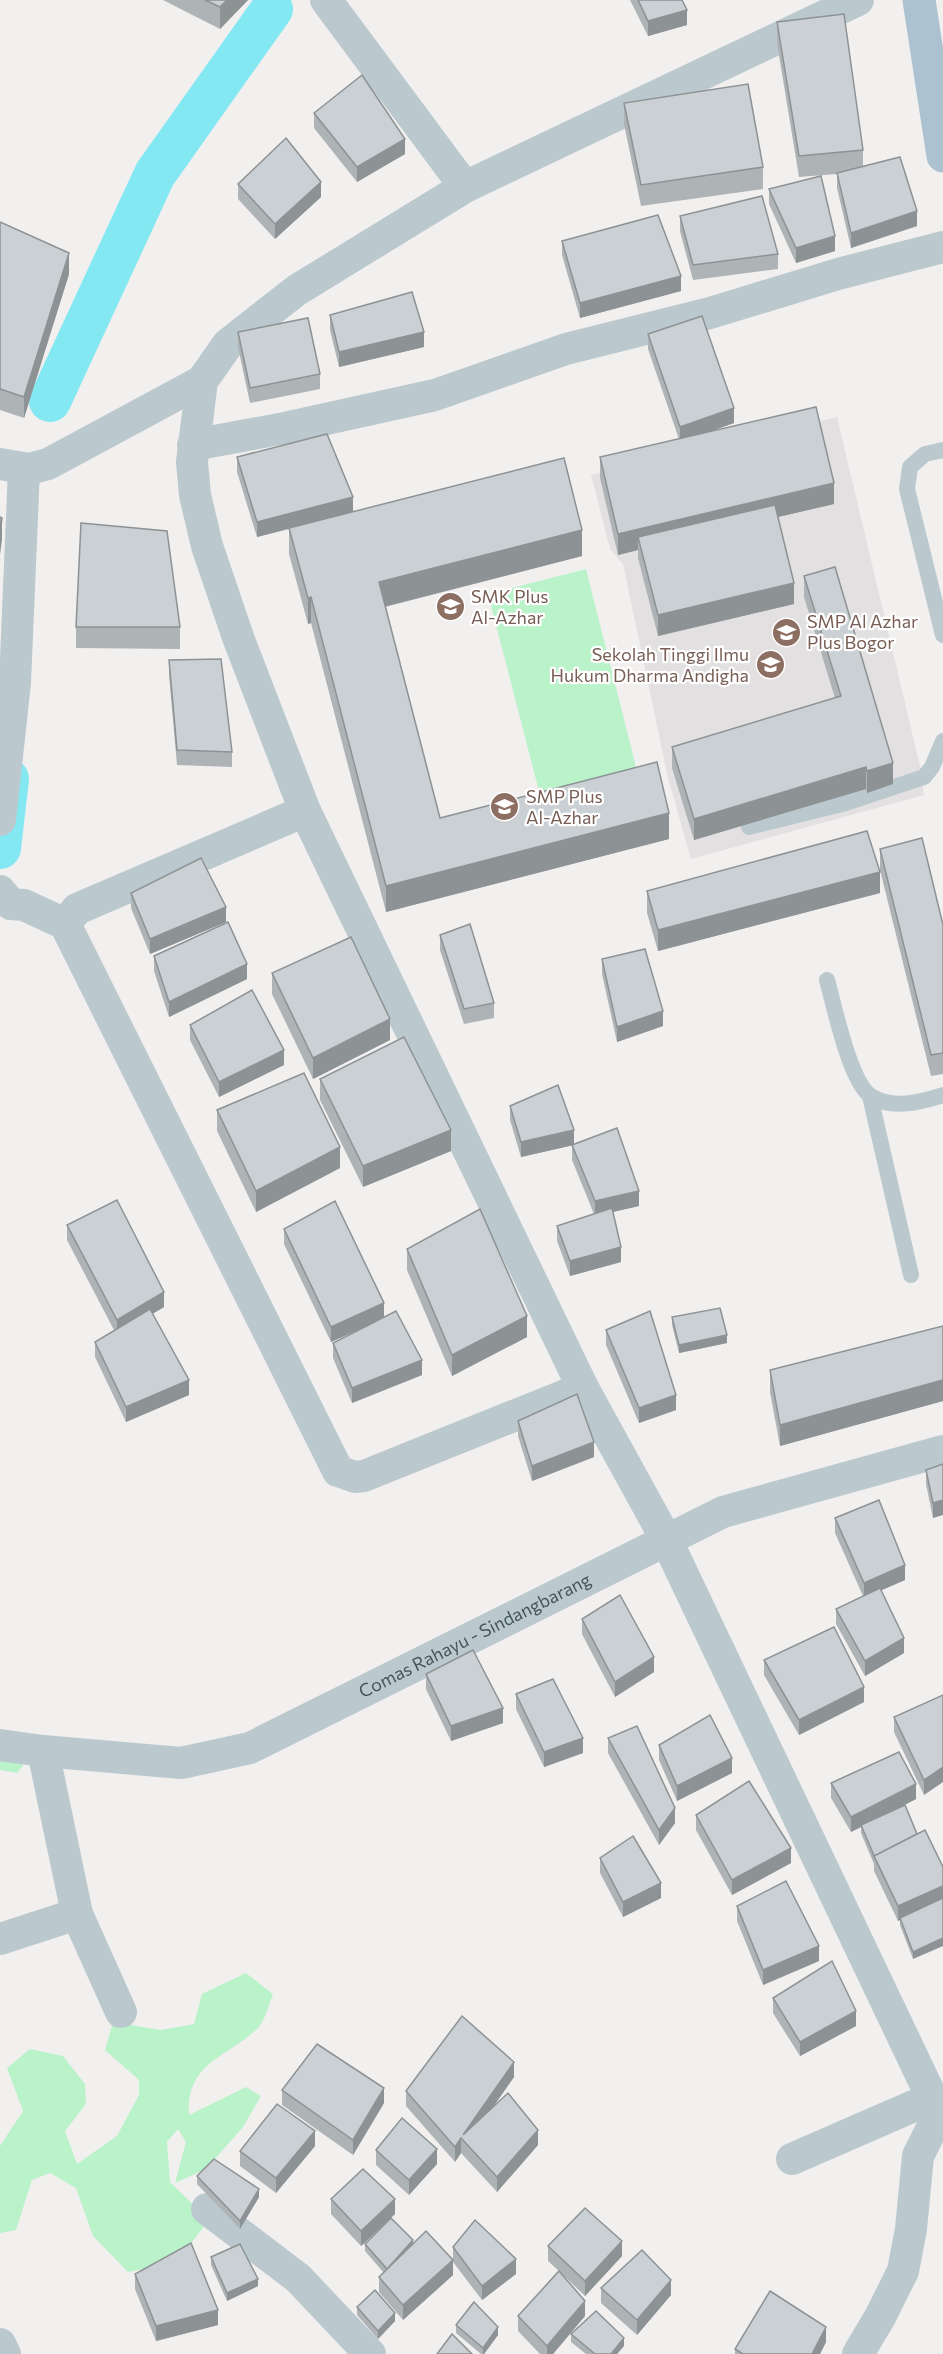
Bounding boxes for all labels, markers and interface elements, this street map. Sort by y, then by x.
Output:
place label: SMK Plus Al-Azhar [471,585,548,628]
school or university icon: SMK Plus Al-Azhar [434,591,466,623]
place label: SMP Al Azhar Plus Bogor [807,610,918,653]
school or university icon: SMP Al Azhar Plus Bogor [770,616,802,648]
place label: Sekolah Tinggi Ilmu Hukum Dharma Andigha [551,643,749,686]
school or university icon: Sekolah Tinggi Ilmu Hukum Dharma Andigha [754,649,786,681]
place label: SMP Plus Al-Azhar [526,785,603,828]
school or university icon: SMP Plus Al-Azhar [489,791,521,823]
street label: Comas Rahayu - Sindangbarang [355,1568,595,1702]

